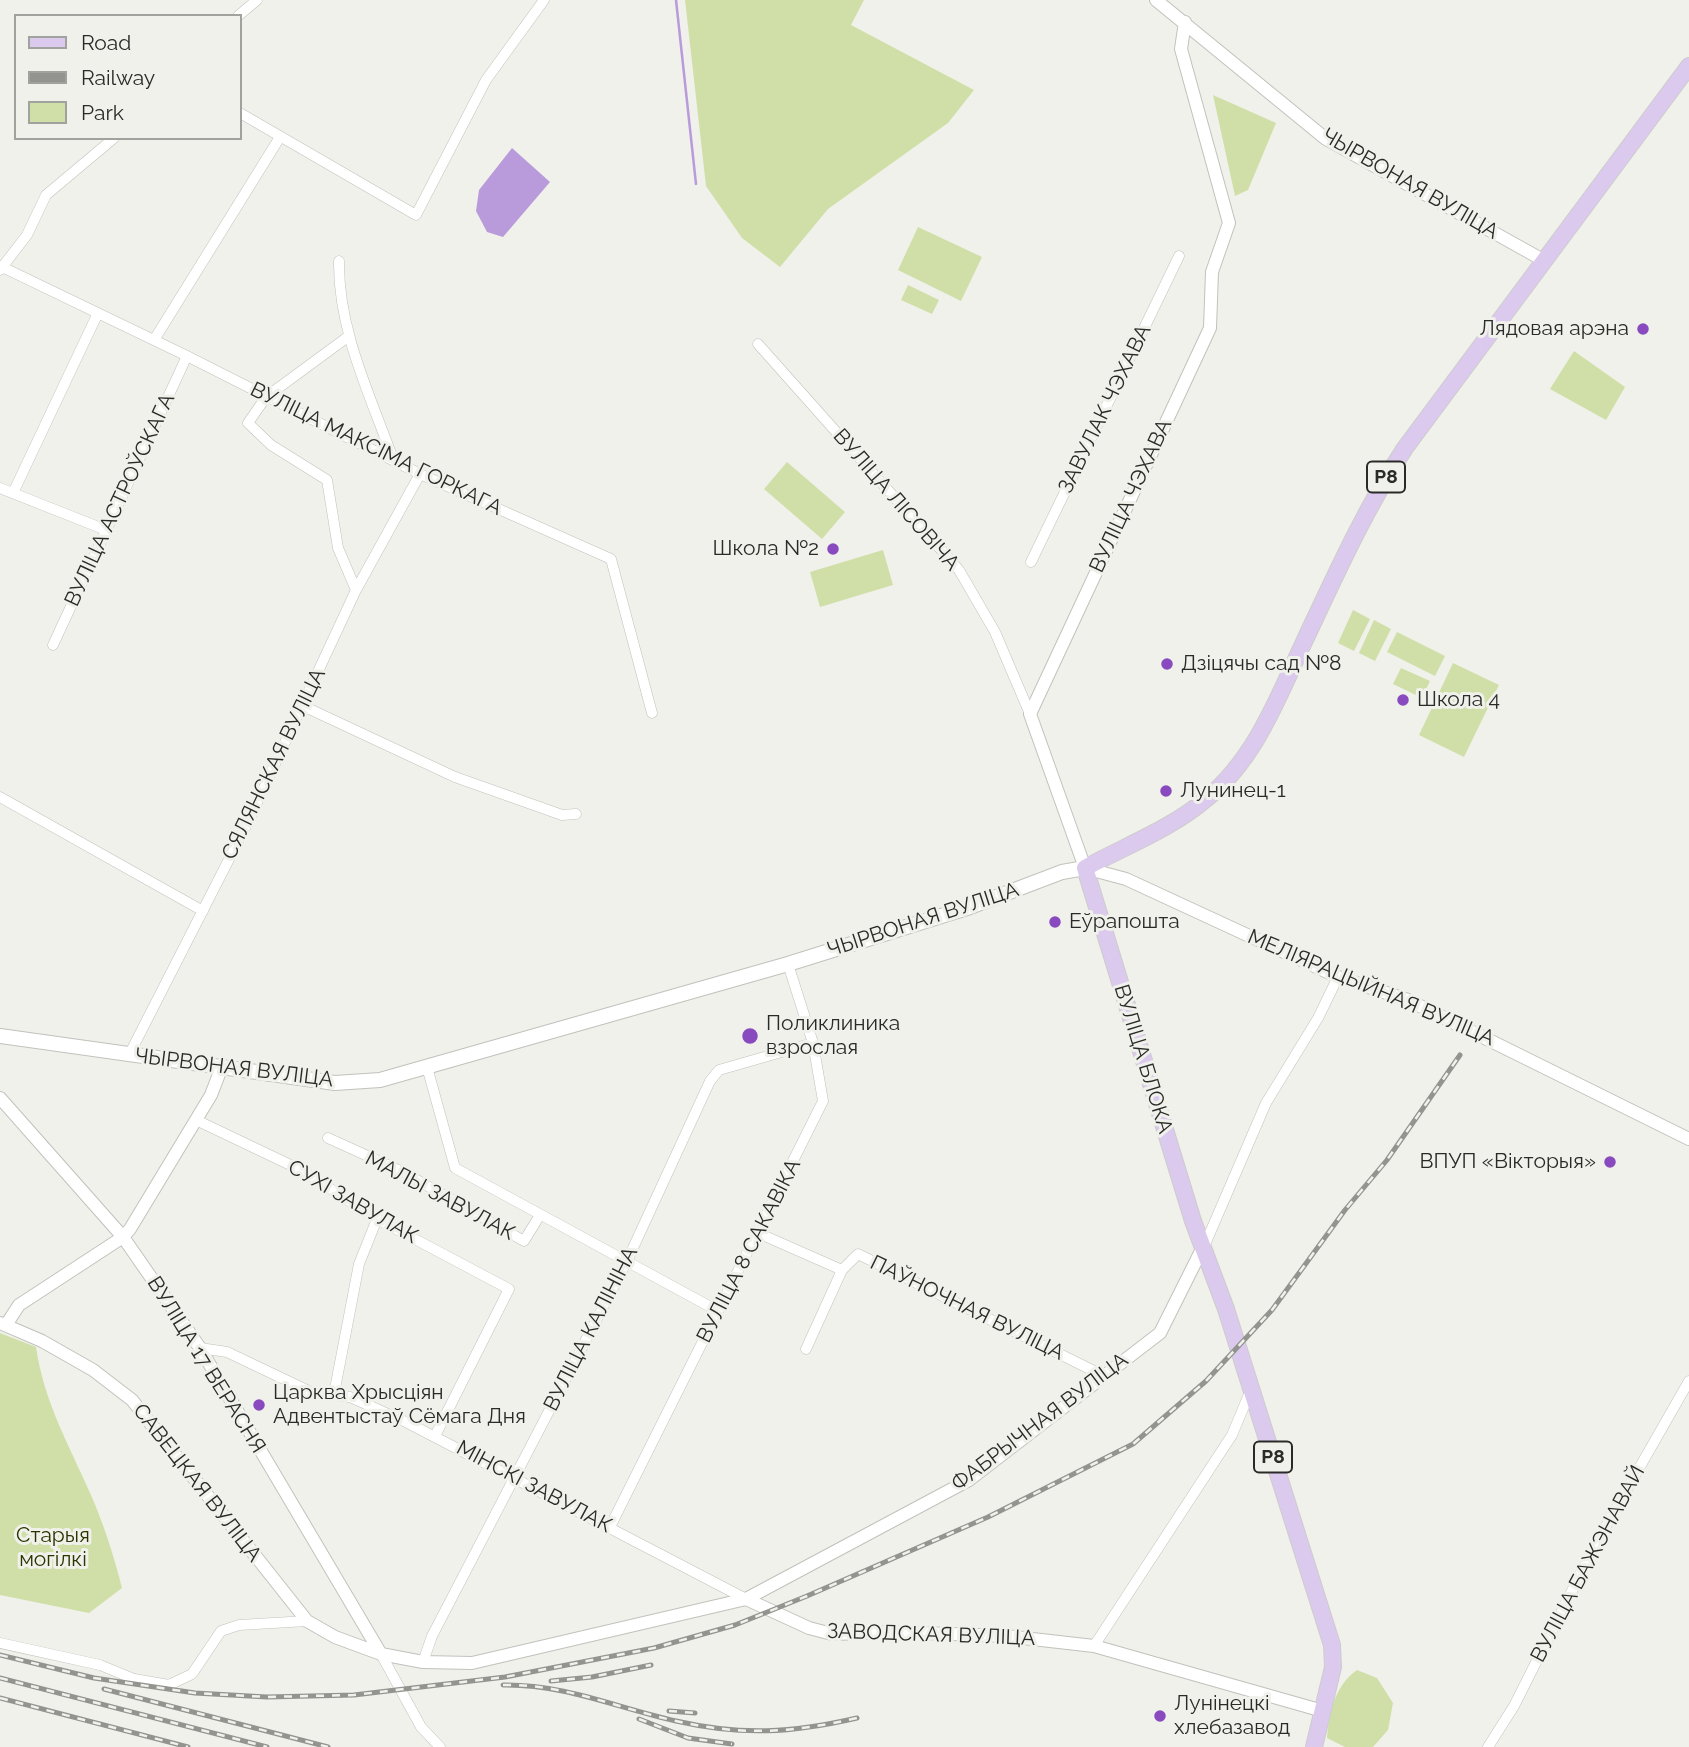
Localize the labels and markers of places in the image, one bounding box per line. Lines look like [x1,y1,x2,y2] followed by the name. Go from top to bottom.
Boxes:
[1479,316,1629,342] place label: Лядовая арэна
[1635,321,1651,337] marker: Лядовая арэна
[713,536,819,562] place label: Школа №2
[825,541,841,557] marker: Школа №2
[1181,651,1341,677] place label: Дзіцячы сад №8
[1159,656,1175,672] marker: Дзіцячы сад №8
[1417,687,1500,713] place label: Школа 4
[1395,692,1411,708] marker: Школа 4
[1180,778,1286,804] place label: Лунинец-1
[1158,783,1174,799] marker: Лунинец-1
[1069,909,1180,935] place label: Еўрапошта
[1047,914,1063,930] marker: Еўрапошта
[766,1011,900,1061] place label: Поликлиника взрослая
[740,1026,760,1046] marker: Поликлиника взрослая
[1420,1149,1596,1175] place label: ВПУП «Вікторыя»
[1602,1154,1618,1170] marker: ВПУП «Вікторыя»
[273,1380,526,1430] place label: Царква Хрысціян Адвентыстаў Сёмага Дня
[251,1397,267,1413] marker: Царква Хрысціян Адвентыстаў Сёмага Дня
[1174,1691,1290,1741] place label: Лунінецкі хлебазавод
[1152,1708,1168,1724] marker: Лунінецкі хлебазавод

